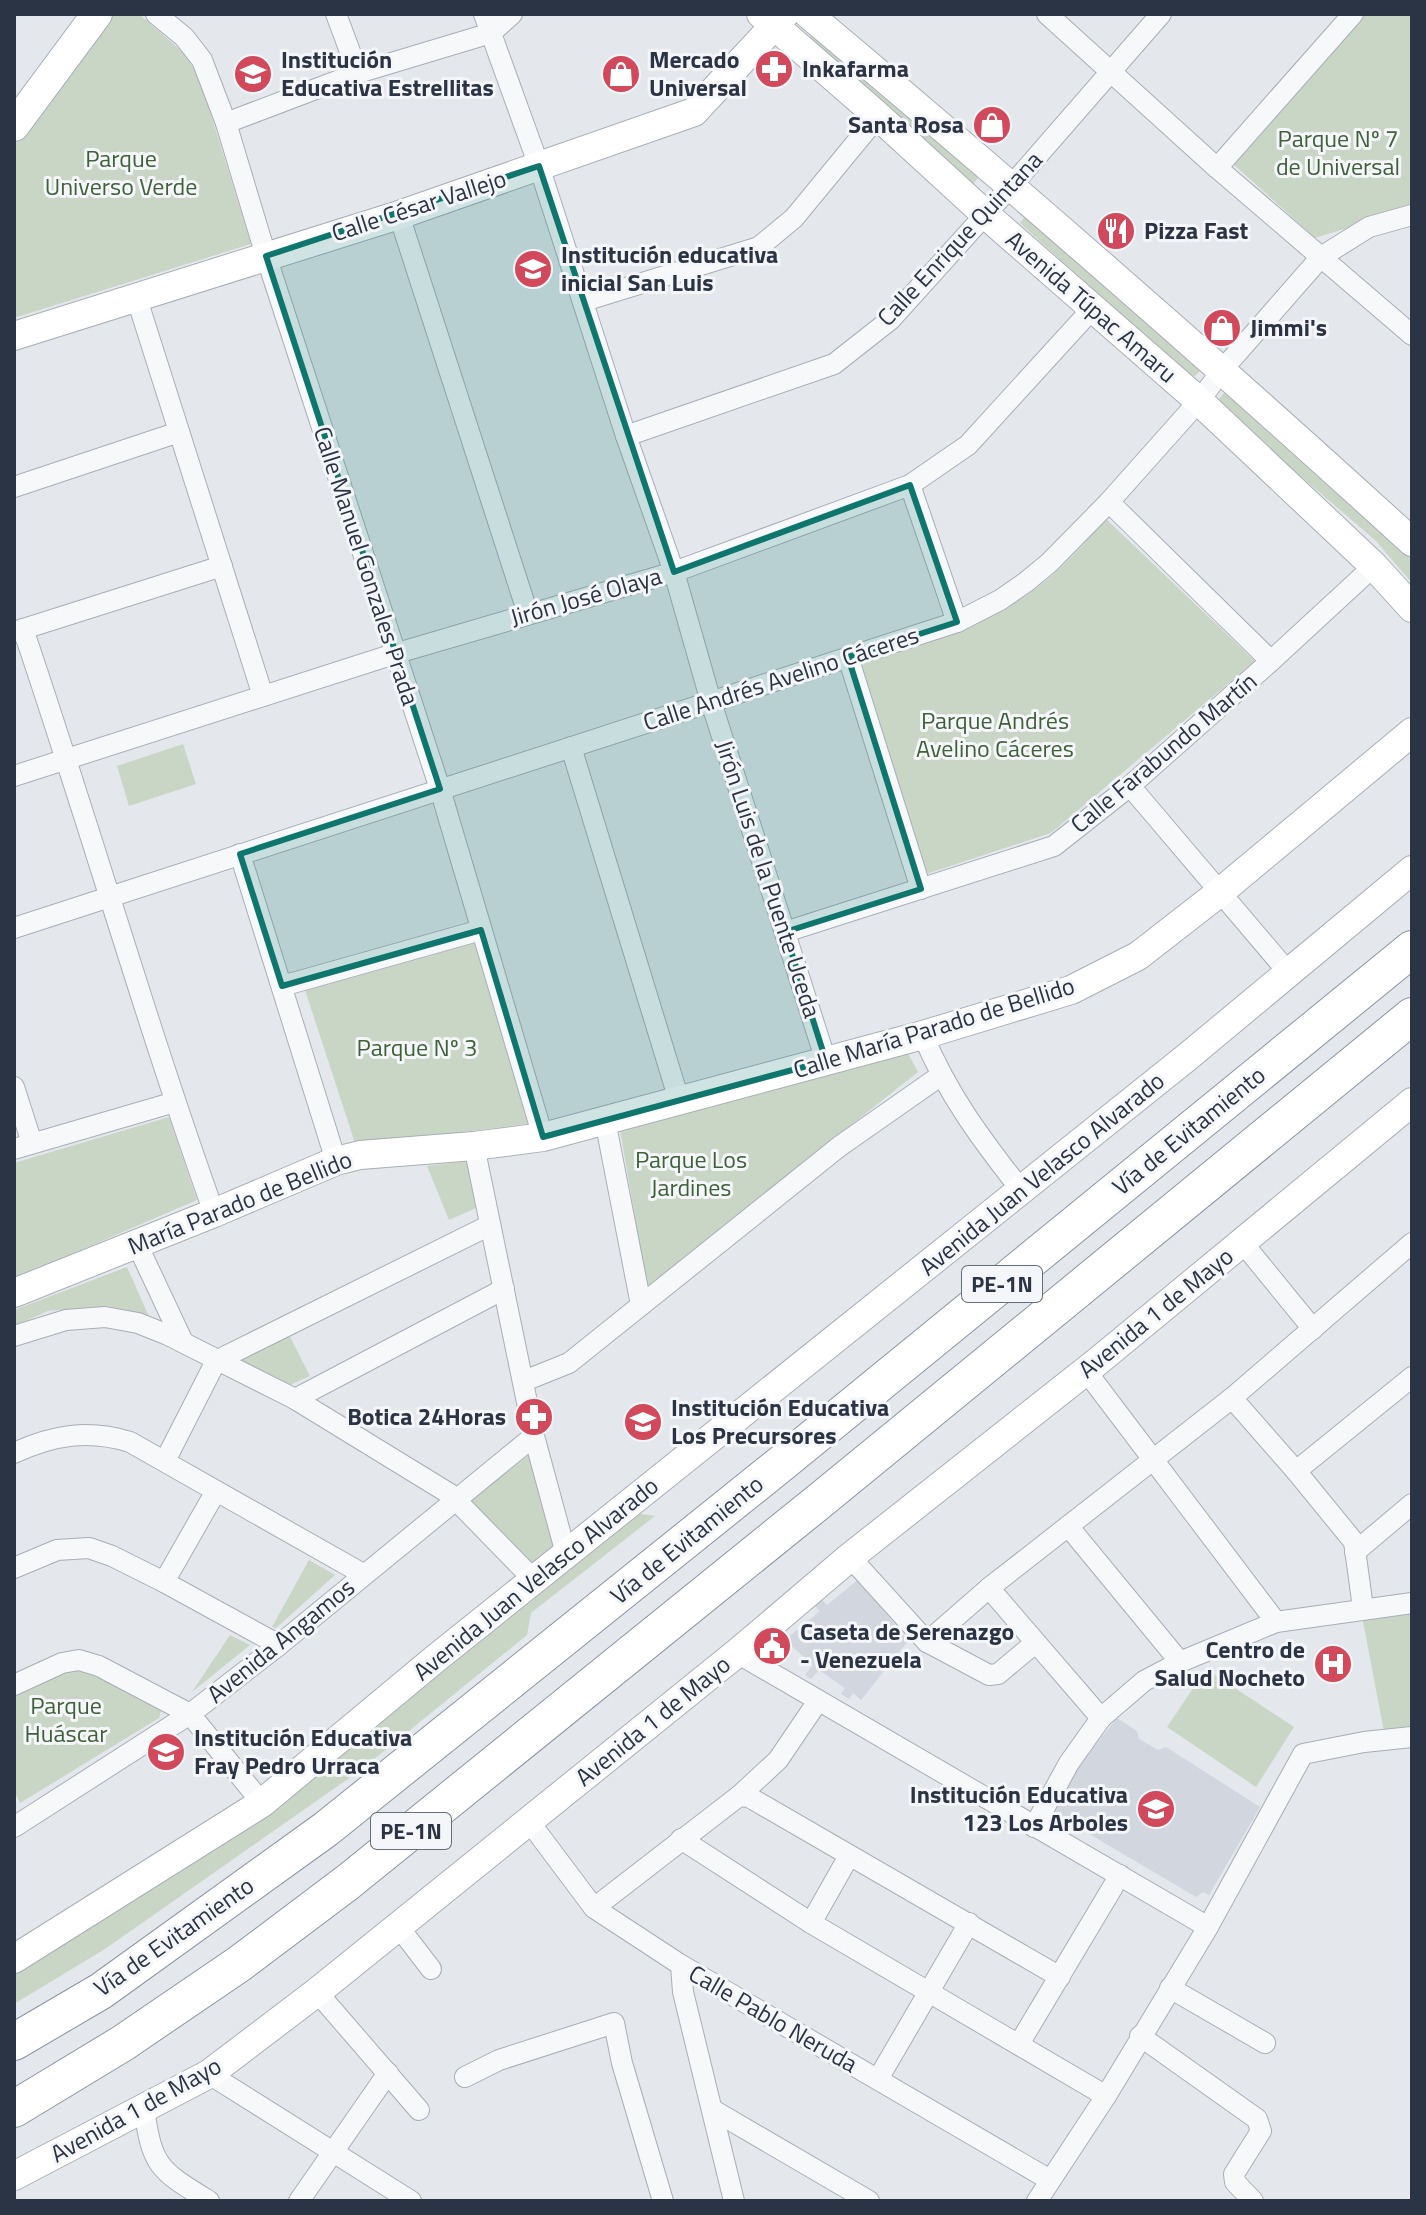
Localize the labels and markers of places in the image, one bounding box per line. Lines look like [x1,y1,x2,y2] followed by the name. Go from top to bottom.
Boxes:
[281,41,494,105] place label: Institución Educativa Estrellitas
[649,41,747,105] place label: Mercado Universal
[753,48,795,90] pharmacy icon: Inkafarma
[802,50,909,86] place label: Inkafarma
[232,53,274,95] school or university icon: Institución Educativa Estrellitas
[600,53,642,95] shop icon: Mercado Universal
[971,104,1013,146] shop icon: Santa Rosa
[848,106,964,142] place label: Santa Rosa
[1095,210,1137,252] restaurant icon: Pizza Fast
[1144,212,1249,248] place label: Pizza Fast
[561,236,778,300] place label: Institución educativa inicial San Luis
[512,248,554,290] school or university icon: Institución educativa inicial San Luis
[1201,307,1243,349] shop icon: Jimmi's
[1250,309,1327,345] place label: Jimmi's
[671,1389,889,1453] place label: Institución Educativa Los Precursores
[513,1396,555,1438] pharmacy icon: Botica 24Horas
[347,1398,506,1434] place label: Botica 24Horas
[622,1401,664,1443] school or university icon: Institución Educativa Los Precursores
[800,1613,1014,1677] place label: Caseta de Serenazgo - Venezuela
[751,1625,793,1667] public building icon: Caseta de Serenazgo - Venezuela
[1154,1631,1305,1695] place label: Centro de Salud Nocheto
[1312,1643,1354,1685] hospital icon: Centro de Salud Nocheto
[194,1719,412,1783] place label: Institución Educativa Fray Pedro Urraca
[145,1731,187,1773] school or university icon: Institución Educativa Fray Pedro Urraca
[910,1776,1128,1840] place label: Institución Educativa 123 Los Arboles
[1135,1788,1177,1830] school or university icon: Institución Educativa 123 Los Arboles

